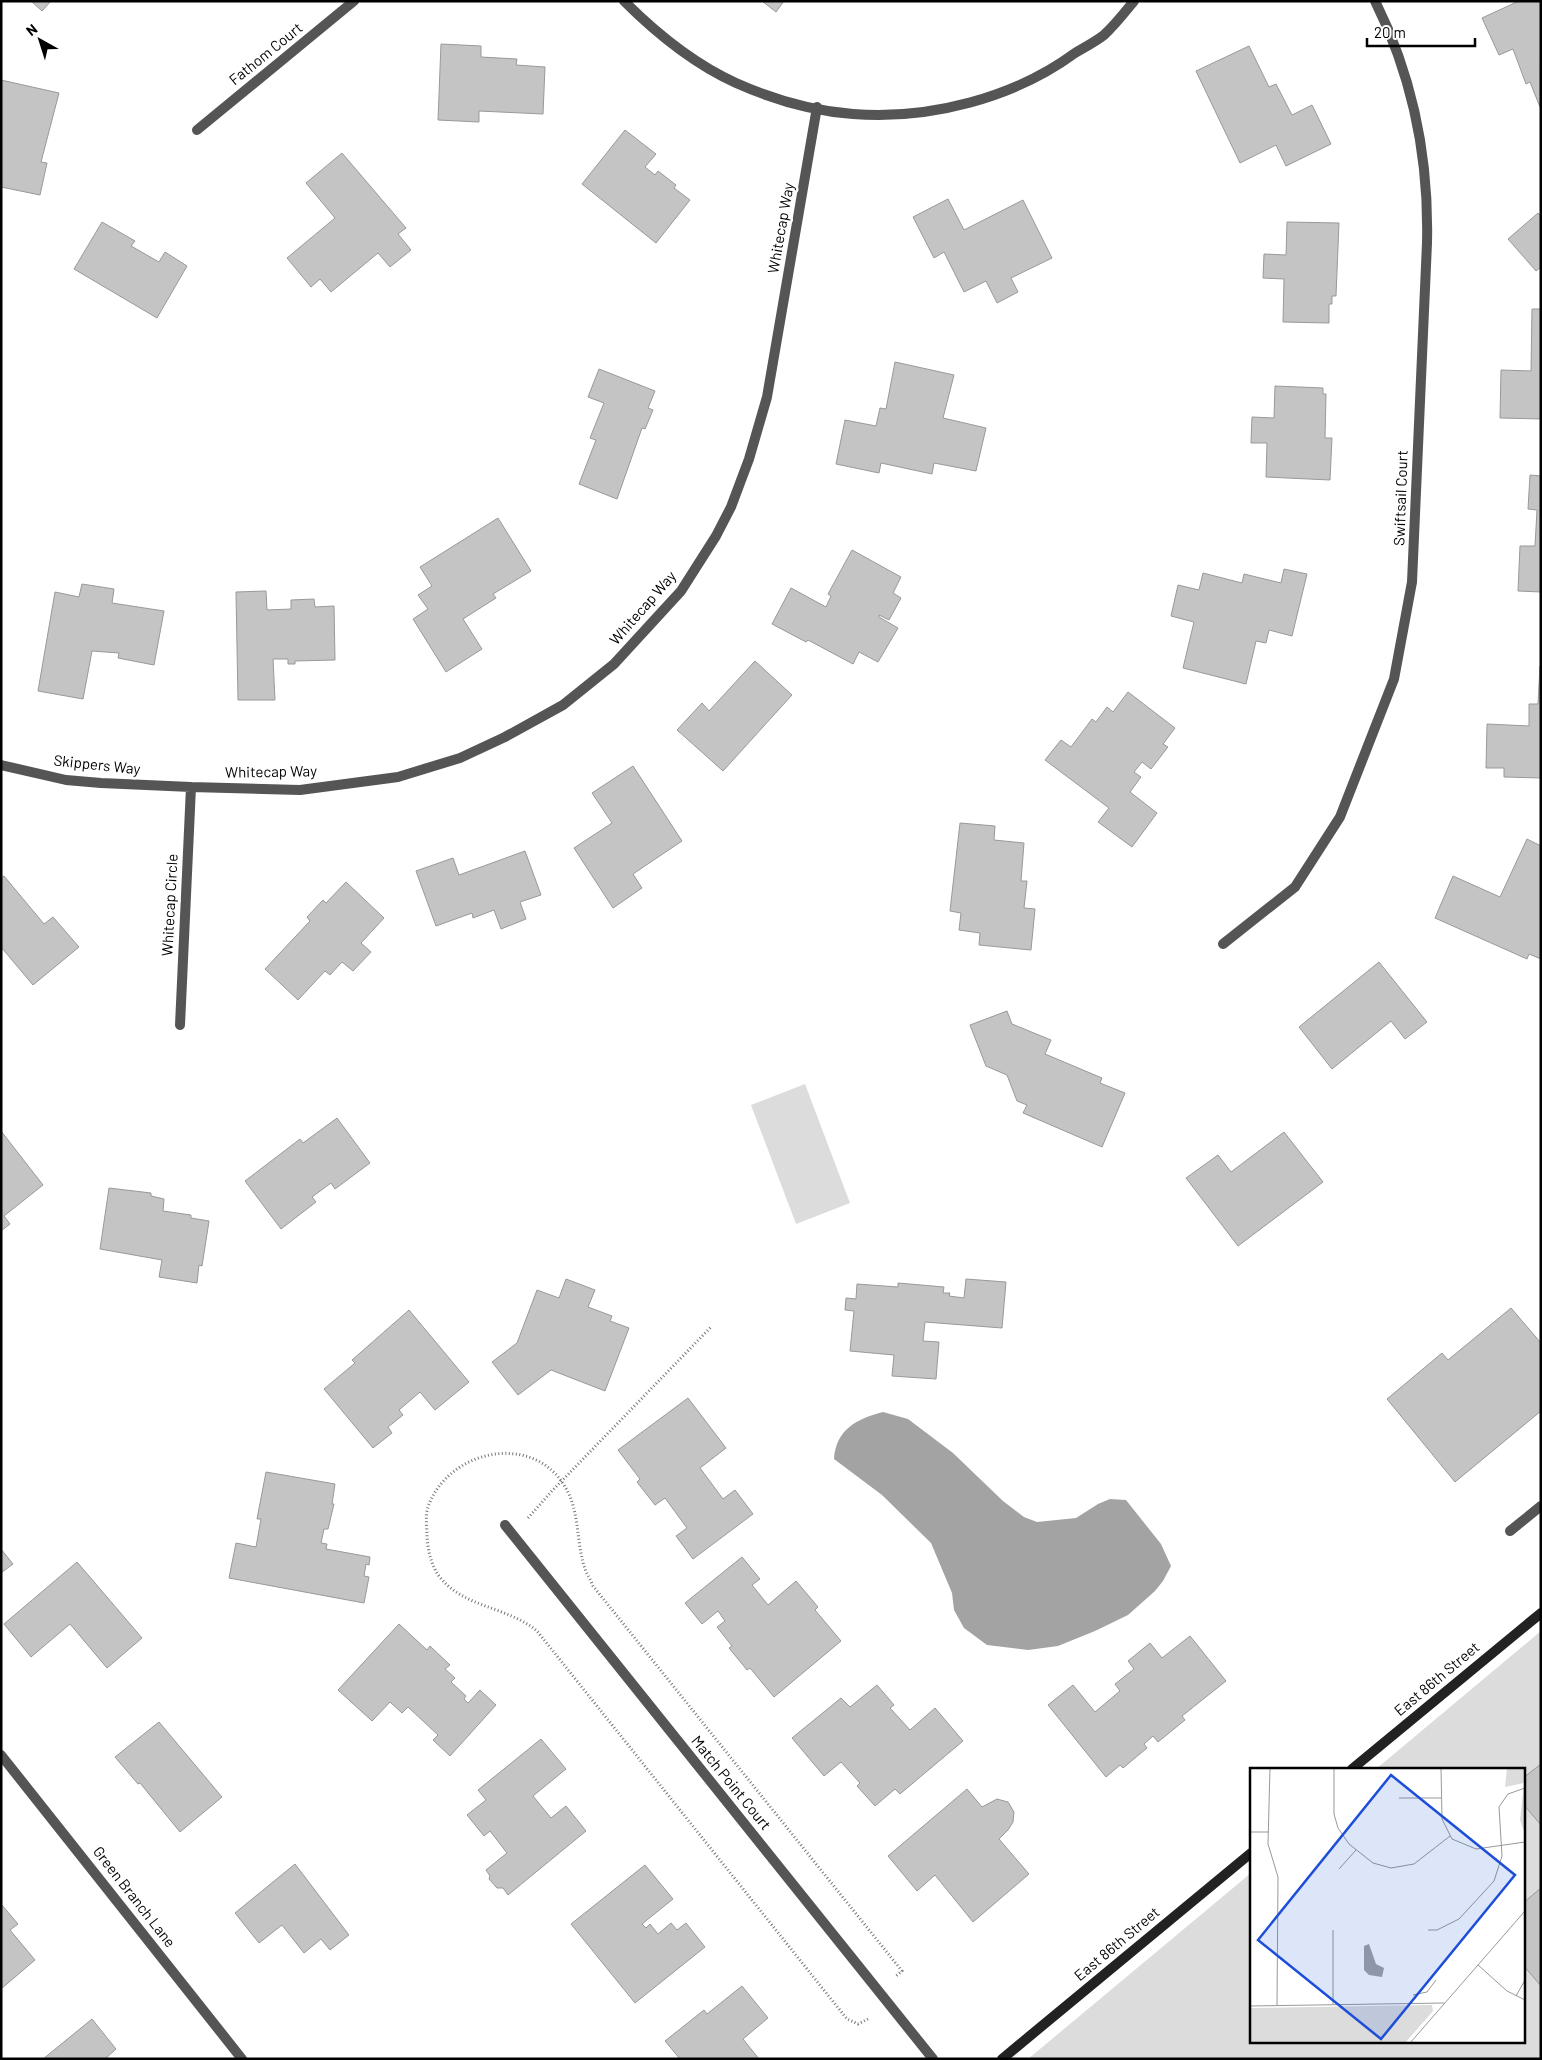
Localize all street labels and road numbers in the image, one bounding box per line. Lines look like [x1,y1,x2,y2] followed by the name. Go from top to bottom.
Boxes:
[225,18,306,88] street label: Fathom Court
[763,181,797,275] street label: Whitecap Way
[1389,450,1411,546] street label: Swiftsail Court
[605,567,679,648] street label: Whitecap Way
[53,751,141,778] street label: Skippers Way
[225,761,317,781] street label: Whitecap Way
[157,853,181,957] street label: Whitecap Circle
[1390,1637,1483,1719] street label: East 86th Street
[688,1732,775,1833] street label: Match Point Court
[90,1842,180,1950] street label: Green Branch Lane
[1070,1902,1163,1984] street label: East 86th Street

